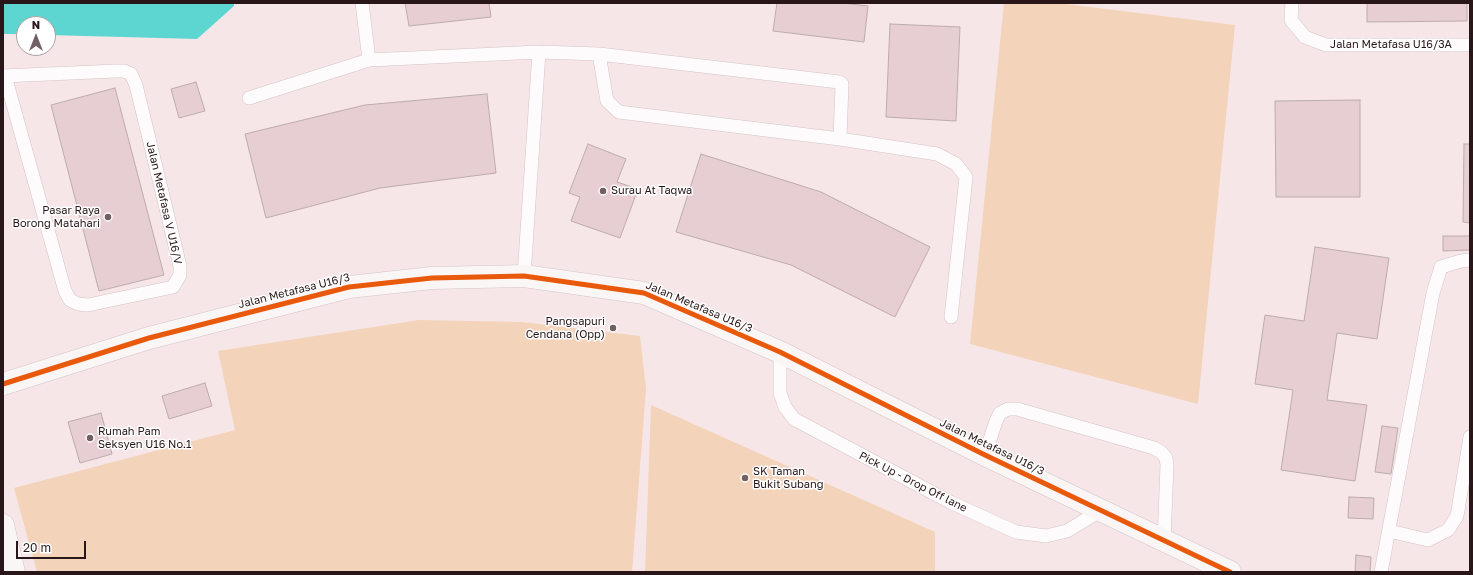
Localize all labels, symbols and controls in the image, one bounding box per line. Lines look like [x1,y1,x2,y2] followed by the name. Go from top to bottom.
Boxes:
[16,16,56,56] north arrow
[32,18,40,31] text: N
[1330,38,1452,52] street label: Jalan Metafasa U16/3A
[143,140,185,266] street label: Jalan Metafasa V U16/V
[611,184,692,198] place label: Surau At Taqwa
[598,186,608,196] marker: Surau At Taqwa
[13,204,100,230] place label: Pasar Raya Borong Matahari
[103,212,113,222] marker: Pasar Raya Borong Matahari
[237,271,351,311] street label: Jalan Metafasa U16/3
[644,279,754,335] street label: Jalan Metafasa U16/3
[526,315,605,341] place label: Pangsapuri Cendana (Opp)
[608,323,618,333] marker: Pangsapuri Cendana (Opp)
[938,416,1046,478] street label: Jalan Metafasa U16/3
[98,425,191,451] place label: Rumah Pam Seksyen U16 No.1
[85,433,95,443] marker: Rumah Pam Seksyen U16 No.1
[857,449,969,515] street label: Pick Up - Drop Off lane
[753,465,824,491] place label: SK Taman Bukit Subang
[740,473,750,483] marker: SK Taman Bukit Subang
[18,533,88,559] scale bar
[23,540,51,555] text: 20 m

